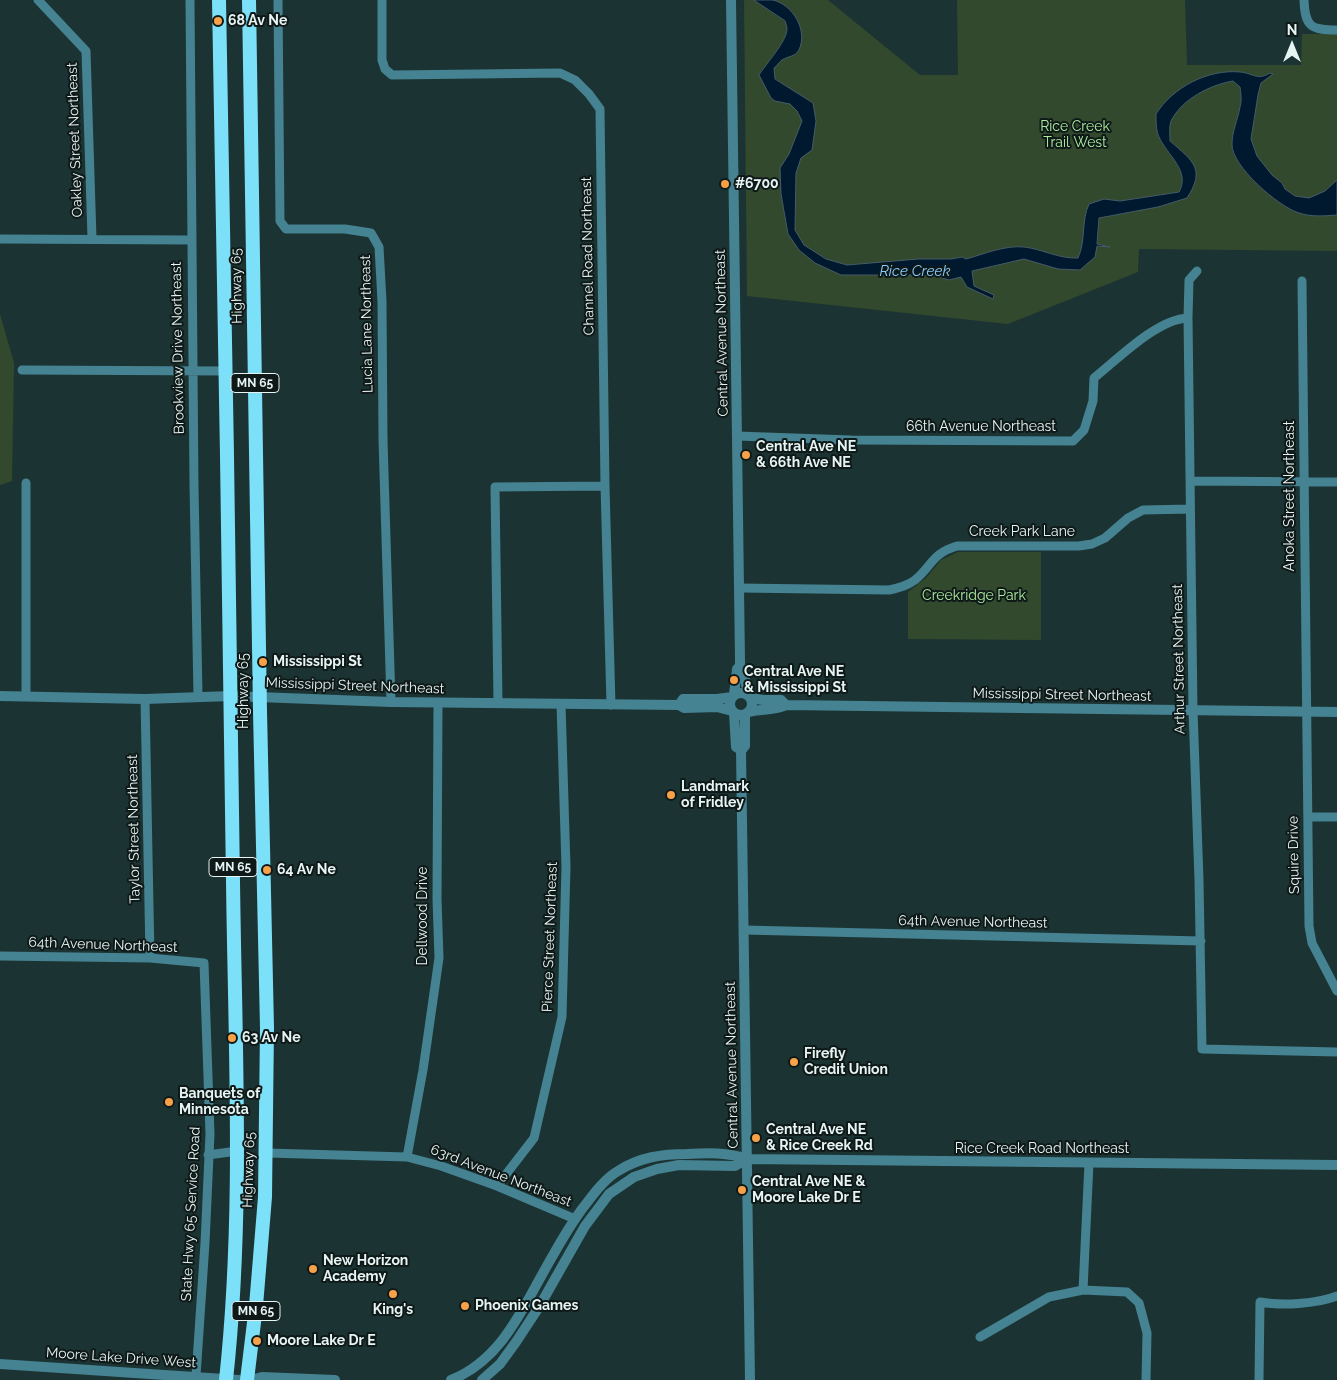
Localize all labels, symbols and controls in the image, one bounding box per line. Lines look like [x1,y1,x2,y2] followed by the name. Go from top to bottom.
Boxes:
[228,13,287,29] place label: 68 Av Ne
[212,15,224,27] marker: 68 Av Ne
[1267,20,1317,70] north arrow
[1287,22,1297,38] text: N
[64,62,86,218] street label: Oakley Street Northeast
[1040,119,1110,152] park label: Rice Creek Trail West
[735,176,779,192] place label: #6700
[578,177,598,335] street label: Channel Road Northeast
[719,178,731,190] marker: #6700
[228,248,246,324] street label: Highway 65
[712,249,732,417] street label: Central Avenue Northeast
[357,255,377,393] street label: Lucia Lane Northeast
[168,262,188,434] street label: Brookview Drive Northeast
[879,262,951,280] water label: Rice Creek
[231,373,279,392] road number: MN 65
[906,419,1056,435] street label: 66th Avenue Northeast
[1282,420,1298,572] street label: Anoka Street Northeast
[756,439,856,472] place label: Central Ave NE & 66th Ave NE
[740,449,752,461] marker: Central Ave NE & 66th Ave NE
[969,524,1075,540] street label: Creek Park Lane
[1169,584,1189,734] street label: Arthur Street Northeast
[922,588,1026,604] park label: Creekridge Park
[236,653,252,729] street label: Highway 65
[273,654,362,670] place label: Mississippi St
[257,656,269,668] marker: Mississippi St
[744,664,846,696] place label: Central Ave NE & Mississippi St
[265,674,445,698] street label: Mississippi Street Northeast
[728,674,740,686] marker: Central Ave NE & Mississippi St
[972,685,1152,705] street label: Mississippi Street Northeast
[124,754,144,904] street label: Taylor Street Northeast
[681,779,749,812] place label: Landmark of Fridley
[665,789,677,801] marker: Landmark of Fridley
[1285,816,1303,894] street label: Squire Drive
[209,858,257,876] road number: MN 65
[539,861,561,1013] street label: Pierce Street Northeast
[277,862,336,878] place label: 64 Av Ne
[261,864,273,876] marker: 64 Av Ne
[415,866,431,966] street label: Dellwood Drive
[898,912,1048,932] street label: 64th Avenue Northeast
[28,934,178,956] street label: 64th Avenue Northeast
[722,981,742,1149] street label: Central Avenue Northeast
[242,1030,301,1046] place label: 63 Av Ne
[226,1032,238,1044] marker: 63 Av Ne
[804,1046,888,1078] place label: Firefly Credit Union
[788,1056,800,1068] marker: Firefly Credit Union
[179,1086,260,1118] place label: Banquets of Minnesota
[163,1096,175,1108] marker: Banquets of Minnesota
[766,1122,873,1154] place label: Central Ave NE & Rice Creek Rd
[178,1126,204,1302] street label: State Hwy 65 Service Road
[239,1132,259,1208] street label: Highway 65
[750,1132,762,1144] marker: Central Ave NE & Rice Creek Rd
[428,1141,574,1211] street label: 63rd Avenue Northeast
[955,1141,1129,1157] street label: Rice Creek Road Northeast
[752,1174,866,1206] place label: Central Ave NE & Moore Lake Dr E
[736,1184,748,1196] marker: Central Ave NE & Moore Lake Dr E
[323,1253,408,1285] place label: New Horizon Academy
[307,1263,319,1275] marker: New Horizon Academy
[387,1288,399,1300] marker: King's
[475,1298,578,1314] place label: Phoenix Games
[459,1300,471,1312] marker: Phoenix Games
[232,1302,280,1320] road number: MN 65
[373,1302,413,1318] place label: King's
[267,1333,376,1349] place label: Moore Lake Dr E
[251,1335,263,1347] marker: Moore Lake Dr E
[45,1344,197,1372] street label: Moore Lake Drive West

